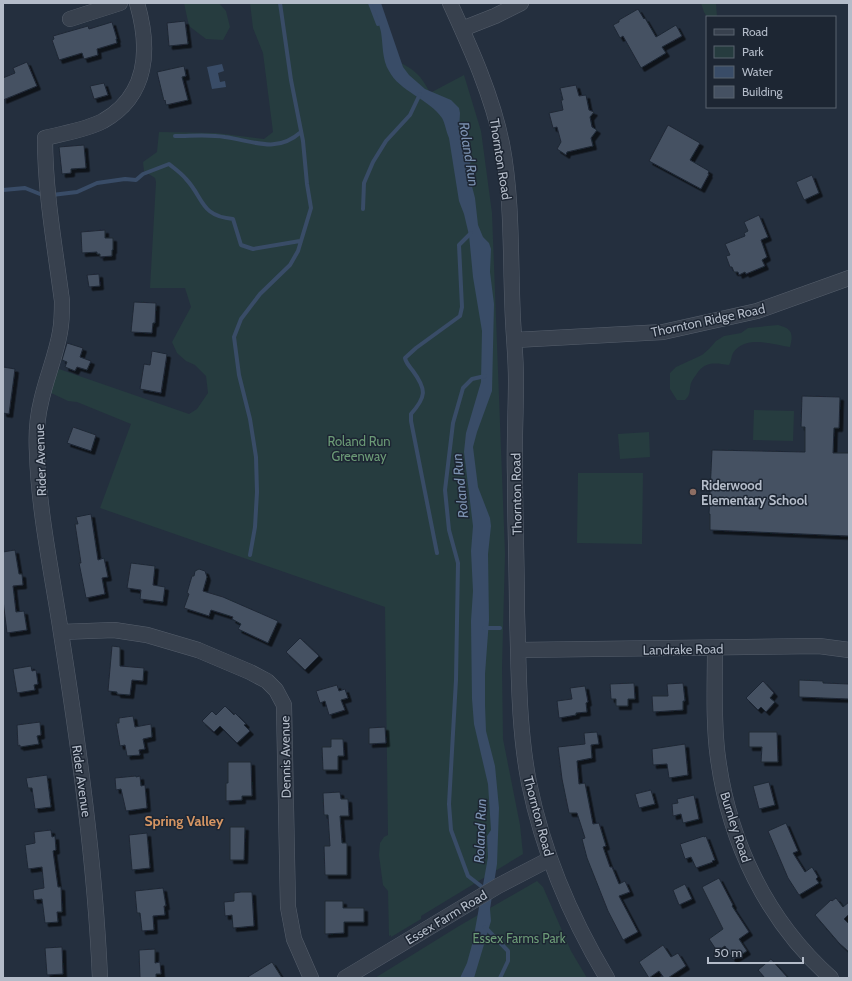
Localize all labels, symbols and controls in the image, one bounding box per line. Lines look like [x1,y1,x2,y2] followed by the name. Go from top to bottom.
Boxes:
[706,16,836,108] legend
[742,24,768,39] text: Road
[742,44,764,59] text: Park
[742,64,773,79] text: Water
[742,84,784,99] text: Building
[487,117,515,201] street label: Thornton Road
[455,121,483,187] water label: Roland Run
[650,300,766,340] street label: Thornton Ridge Road
[31,423,49,497] street label: Rider Avenue
[327,433,391,464] park label: Roland Run Greenway
[448,453,472,519] water label: Roland Run
[507,453,525,535] street label: Thornton Road
[701,477,808,508] place label: Riderwood Elementary School
[688,487,698,497] marker: Riderwood Elementary School
[642,640,724,658] street label: Landrake Road
[276,715,294,799] street label: Dennis Avenue
[69,744,95,818] street label: Rider Avenue
[521,774,557,858] street label: Thornton Road
[717,790,755,864] street label: Burnley Road
[470,798,490,864] water label: Roland Run
[145,812,224,830] district label: Spring Valley
[402,886,490,948] street label: Essex Farm Road
[472,930,566,946] park label: Essex Farms Park
[708,939,803,965] scale bar
[714,945,742,960] text: 50 m

